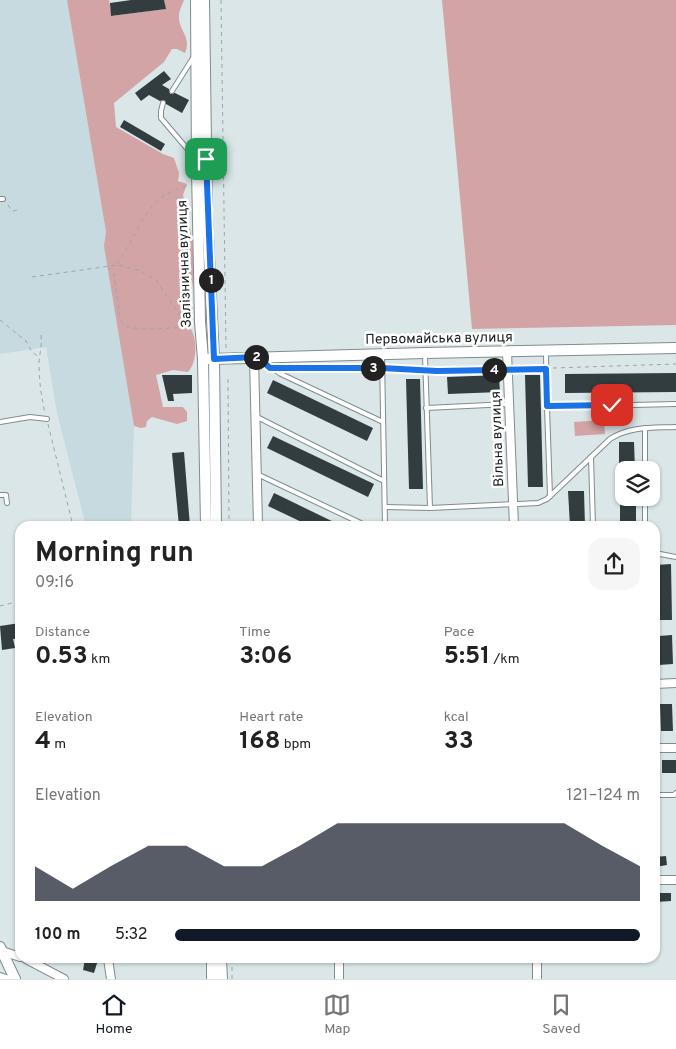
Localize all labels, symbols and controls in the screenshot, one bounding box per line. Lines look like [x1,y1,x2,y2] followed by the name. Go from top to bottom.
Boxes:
[185,138,227,180] pin
[192,145,220,173] icon: arrive
[174,200,196,328] street label: Залізнична вулиця
[198,268,224,292] pin: 1
[209,272,214,289] text: 1
[365,329,513,349] street label: Первомайська вулиця
[244,344,268,370] pin: 2
[252,349,261,366] text: 2
[360,356,386,380] pin: 3
[482,358,506,382] pin: 4
[369,360,378,377] text: 3
[490,362,499,379] text: 4
[591,384,633,426] pin
[488,391,508,487] street label: Вільна вулиця
[598,391,626,419] icon: check
[615,461,660,506] map controls
[615,461,660,506] button: layers
[35,536,194,572] text: Morning run
[588,538,640,590] button: share
[35,573,74,593] text: 09:16
[35,624,90,641] text: Distance
[239,624,271,641] text: Time
[444,624,474,641] text: Pace
[35,641,88,673] text: 0.53
[239,641,292,673] text: 3:06
[444,641,490,673] text: 5:51
[88,651,110,668] text: km
[490,651,520,668] text: /km
[35,709,93,726] text: Elevation
[239,709,303,726] text: Heart rate
[444,709,469,726] text: kcal
[35,726,51,758] text: 4
[239,726,280,758] text: 168
[444,726,474,758] text: 33
[51,736,66,753] text: m
[280,736,311,753] text: bpm
[35,786,101,806] text: Elevation
[567,786,640,806] text: 121–124 m
[35,925,81,945] text: 100 m
[115,925,148,945] text: 5:32
[95,991,133,1038] tab: Home
[323,991,351,1038] tab: Map
[542,991,581,1038] tab: Saved

